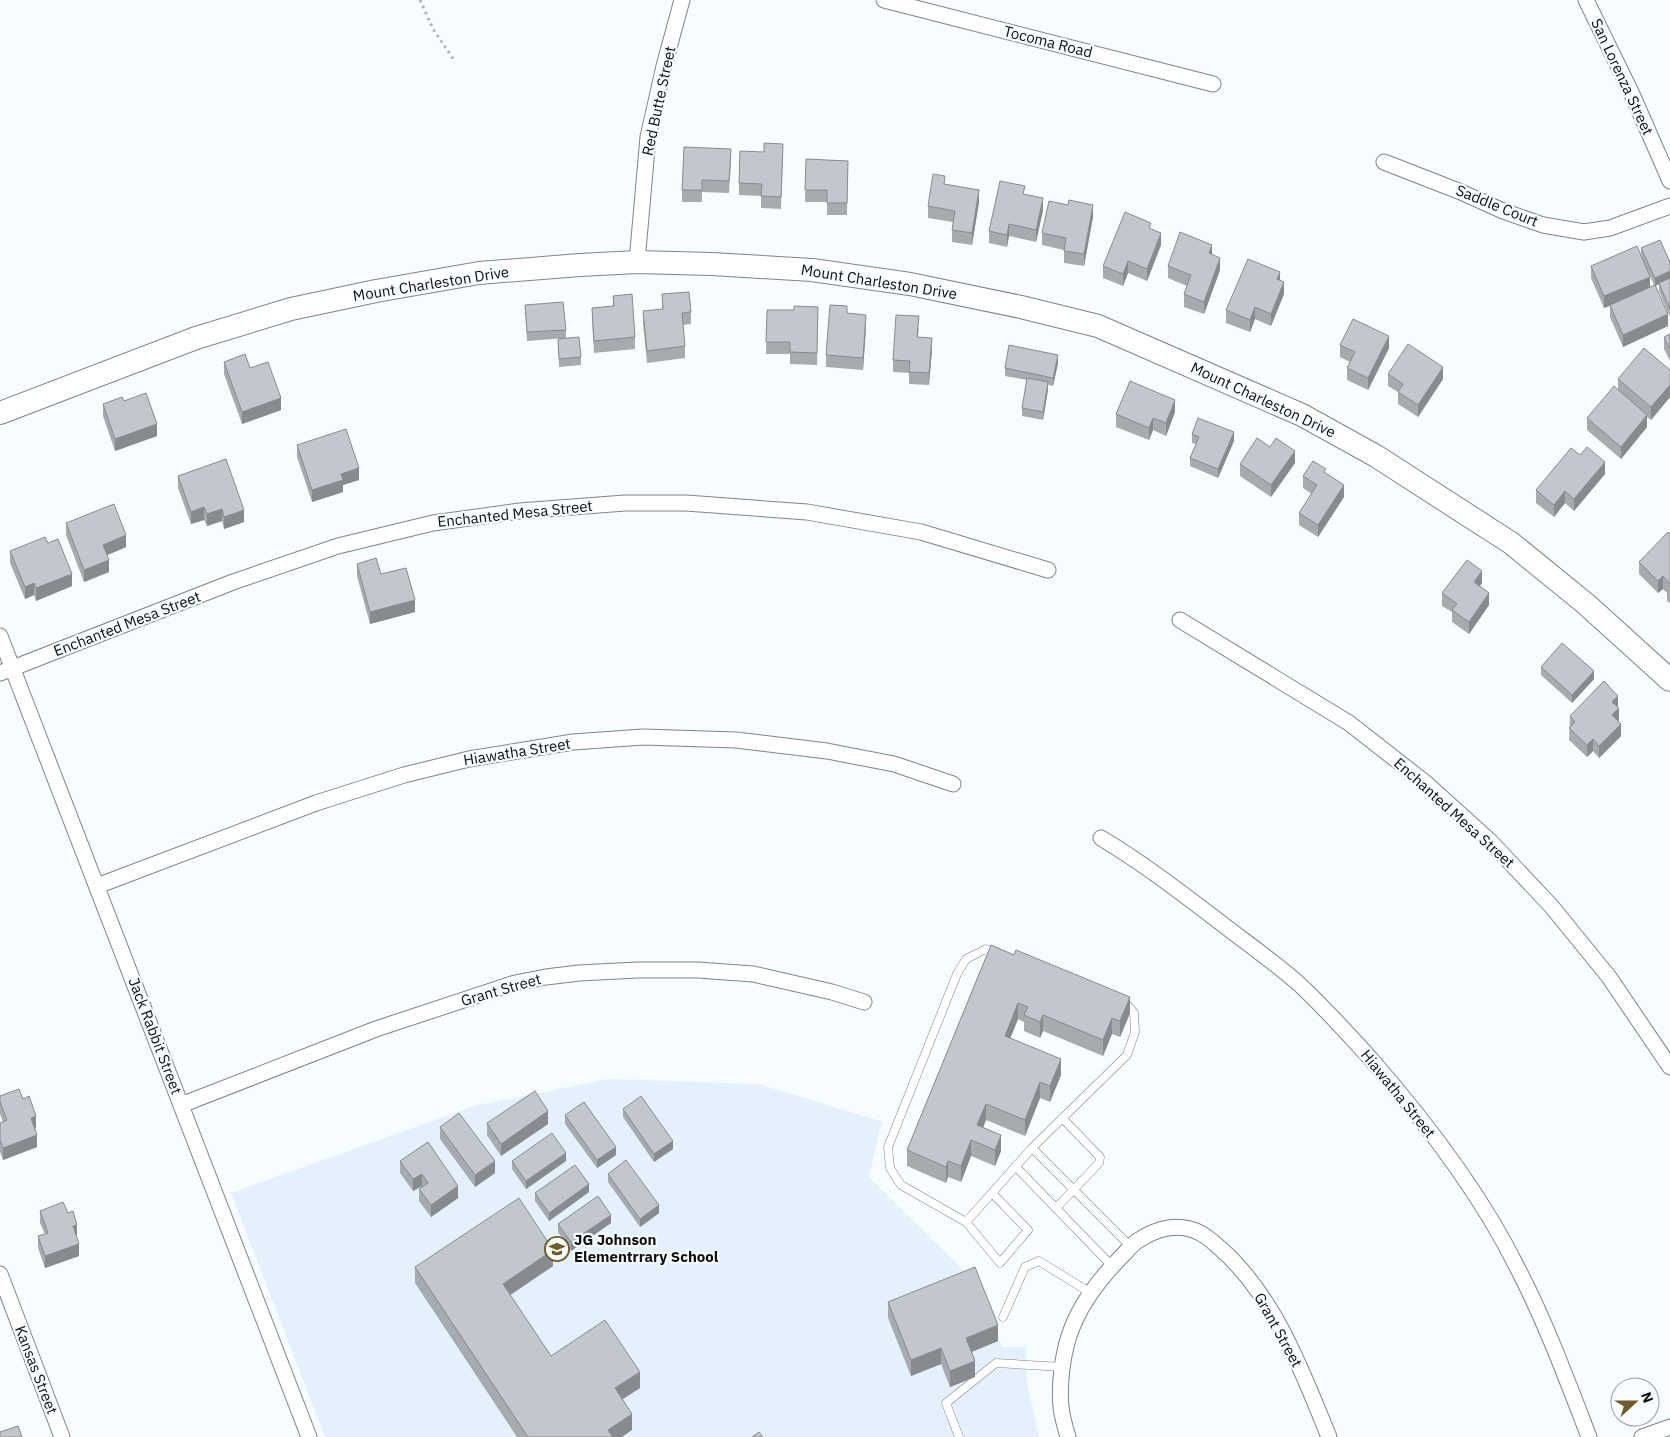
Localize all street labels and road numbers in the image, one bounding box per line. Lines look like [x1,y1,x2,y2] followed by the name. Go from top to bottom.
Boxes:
[1587,15,1658,138] street label: San Lorenza Street
[1002,21,1095,62] street label: Tocoma Road
[638,44,679,157] street label: Red Butte Street
[1453,180,1541,231] street label: Saddle Court
[800,260,958,303] street label: Mount Charleston Drive
[352,262,510,305] street label: Mount Charleston Drive
[1188,358,1339,441] street label: Mount Charleston Drive
[436,496,593,531] street label: Enchanted Mesa Street
[51,587,203,660] street label: Enchanted Mesa Street
[462,734,572,769] street label: Hiawatha Street
[1390,753,1519,872] street label: Enchanted Mesa Street
[459,969,543,1010] street label: Grant Street
[125,975,186,1097] street label: Jack Rabbit Street
[1357,1046,1440,1142] street label: Hiawatha Street
[1250,1289,1307,1370] street label: Grant Street
[11,1323,62,1417] street label: Kansas Street

